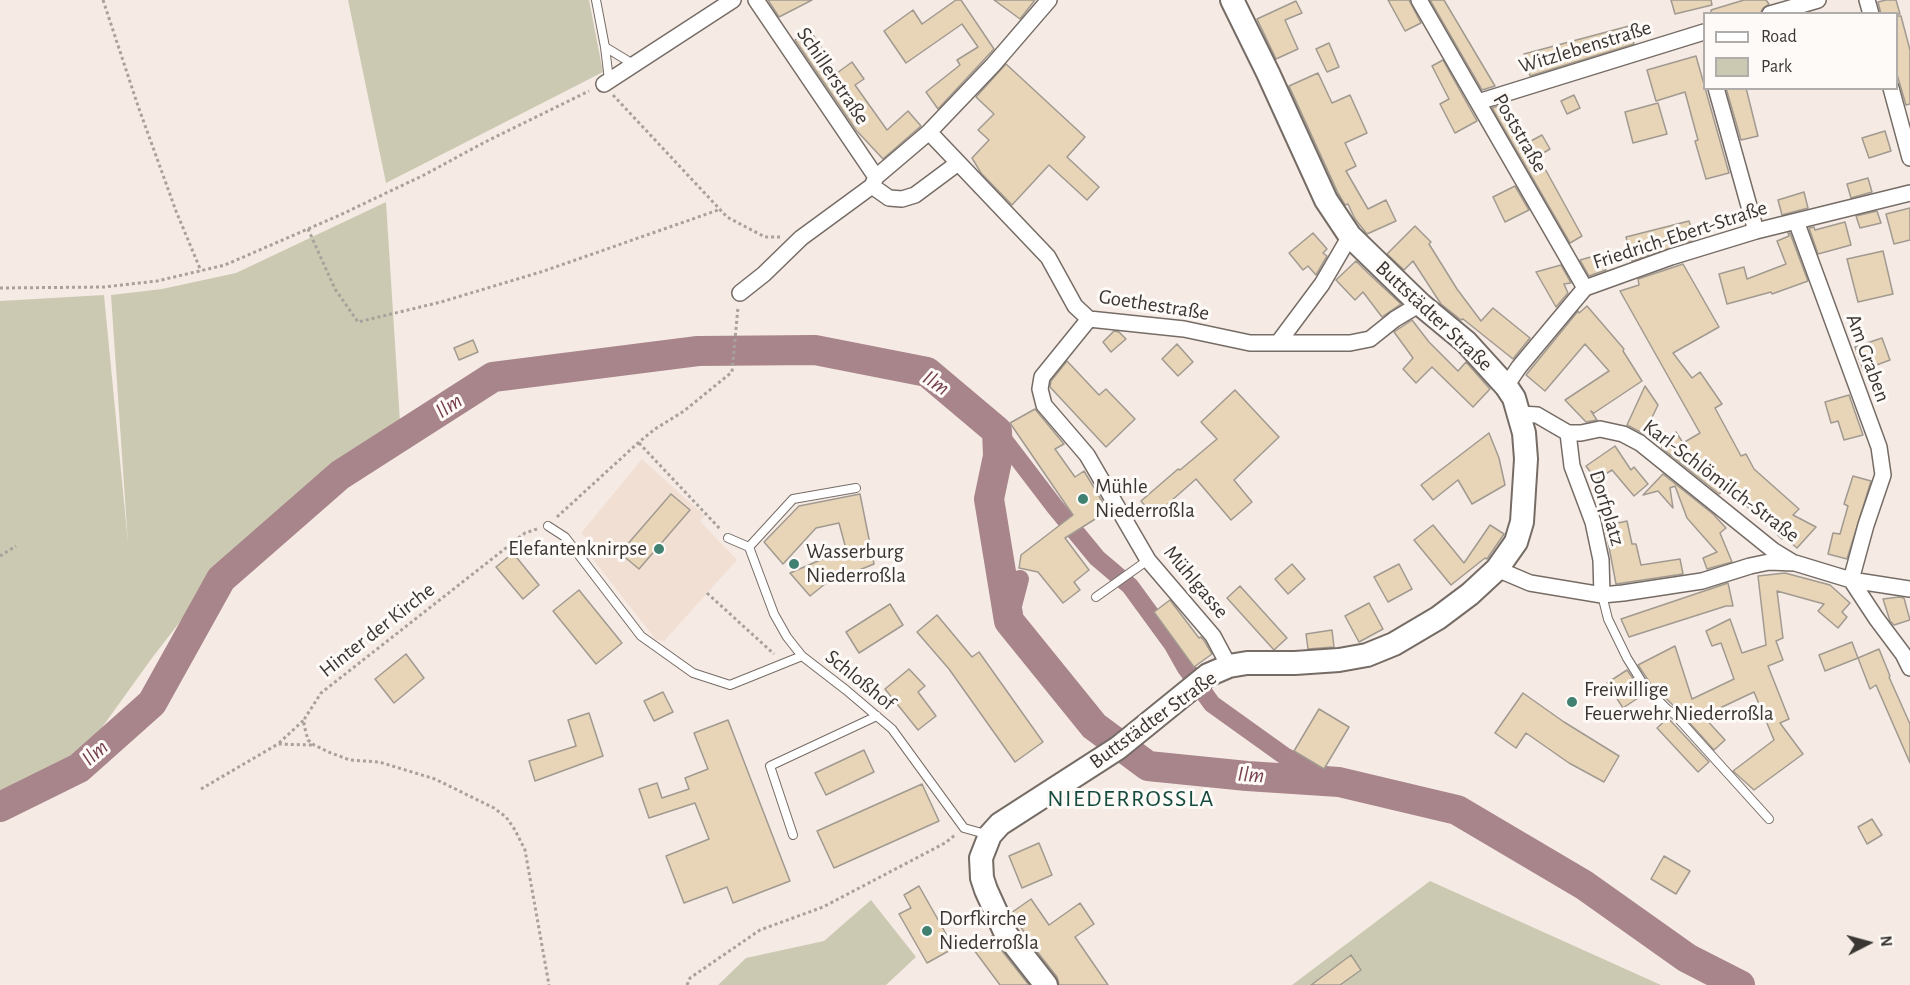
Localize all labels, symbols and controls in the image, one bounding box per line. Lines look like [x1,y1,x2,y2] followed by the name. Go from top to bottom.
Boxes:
[1703,12,1898,90] legend
[1516,15,1654,79] street label: Witzlebenstraße
[791,22,875,130] street label: Schillerstraße
[1761,28,1797,46] text: Road
[1761,58,1792,76] text: Park
[1487,89,1553,177] street label: Poststraße
[1590,195,1770,275] street label: Friedrich-Ebert-Straße
[1370,255,1498,377] street label: Buttstädter Straße
[1097,284,1211,326] street label: Goethestraße
[1840,310,1896,406] street label: Am Graben
[917,365,955,401] water label: Ilm
[431,388,467,424] water label: Ilm
[1638,414,1804,548] street label: Karl-Schlömilch-Straße
[1584,467,1630,549] street label: Dorfplatz
[1095,474,1195,524] place label: Mühle Niederroßla
[1076,492,1090,506] marker: Mühle Niederroßla
[508,536,647,562] place label: Elefantenknirpse
[806,539,906,589] place label: Wasserburg Niederroßla
[1158,540,1234,624] street label: Mühlgasse
[652,542,666,556] marker: Elefantenknirpse
[787,557,801,571] marker: Wasserburg Niederroßla
[314,577,440,683] street label: Hinter der Kirche
[820,644,900,716] street label: Schloßhof
[1085,665,1221,775] street label: Buttstädter Straße
[1584,677,1774,727] place label: Freiwillige Feuerwehr Niederroßla
[1565,695,1579,709] marker: Freiwillige Feuerwehr Niederroßla
[76,734,114,772] water label: Ilm
[1236,761,1266,789] water label: Ilm
[1047,785,1215,813] district label: NIEDERROSSLA
[939,906,1039,956] place label: Dorfkirche Niederroßla
[1838,913,1898,973] north arrow
[920,924,934,938] marker: Dorfkirche Niederroßla
[1877,935,1894,947] text: N

